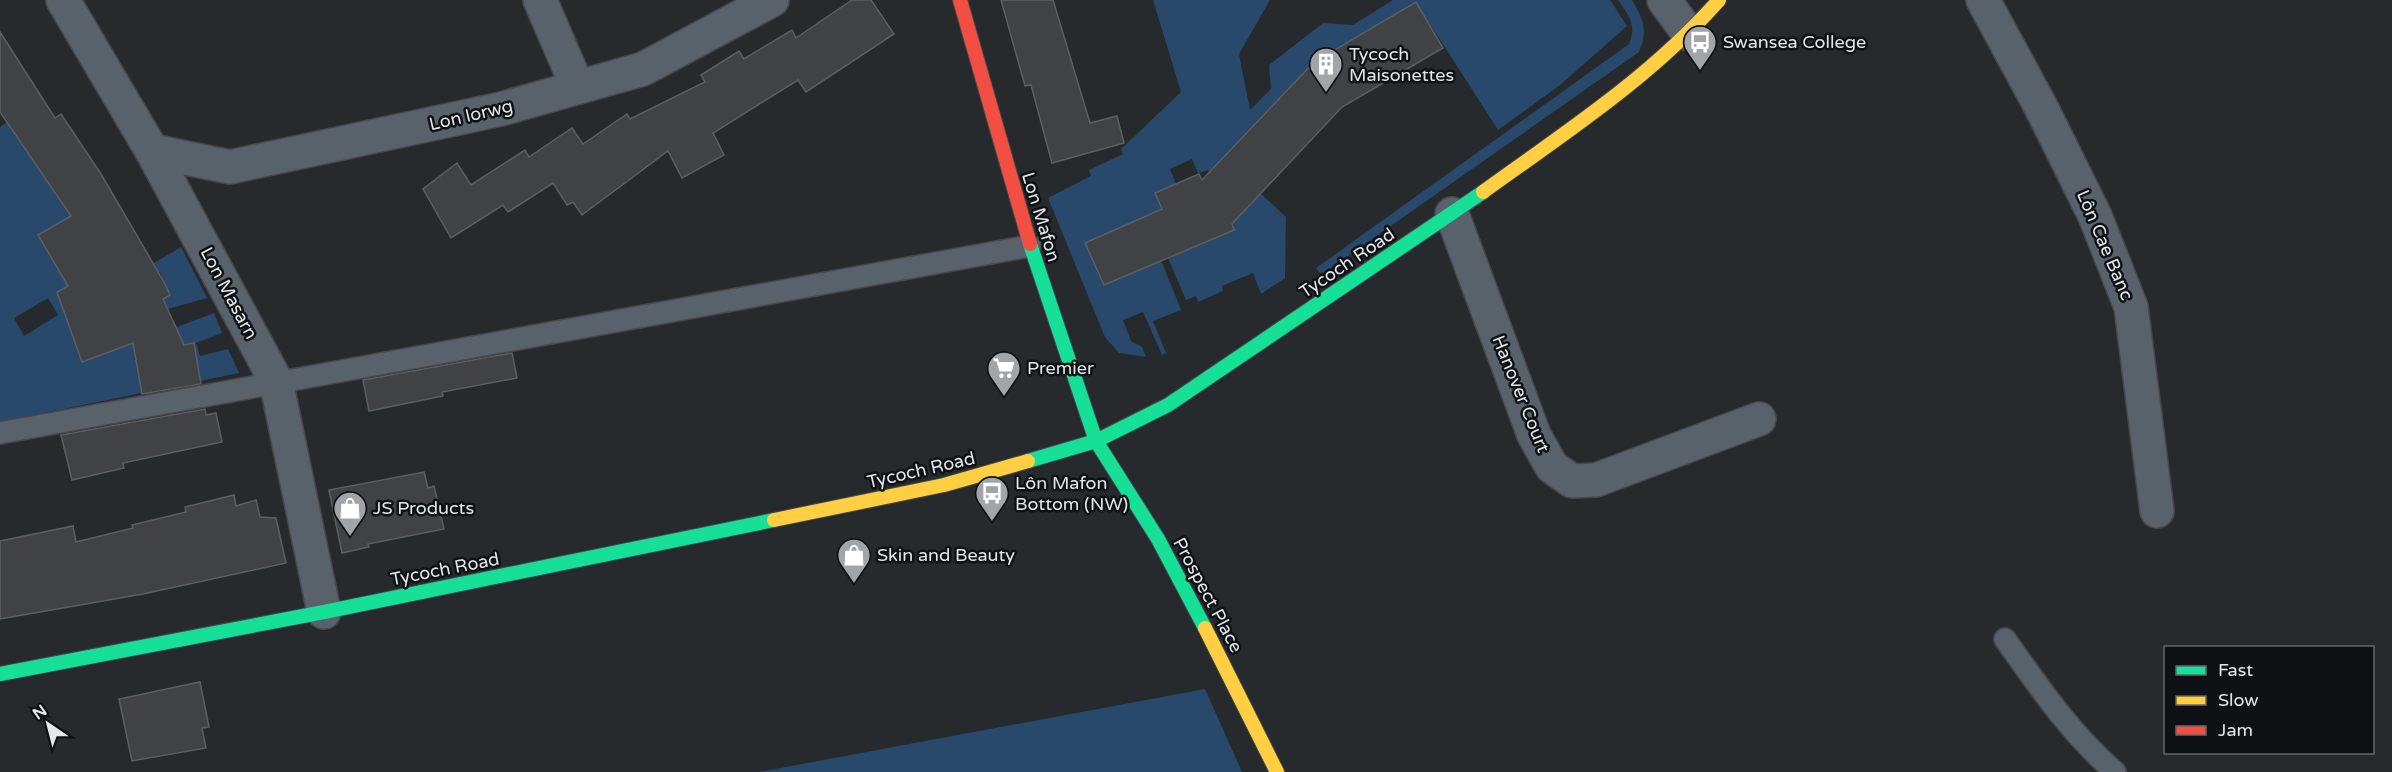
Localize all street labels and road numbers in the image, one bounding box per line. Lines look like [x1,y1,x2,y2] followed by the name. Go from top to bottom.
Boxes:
[427,95,515,135] street label: Lon Iorwg
[1017,170,1065,264] street label: Lon Mafon
[2072,187,2138,303] street label: Lôn Cae Banc
[1295,223,1399,303] street label: Tycoch Road
[196,243,262,343] street label: Lon Masarn
[1487,332,1555,456] street label: Hanover Court
[865,447,977,493] street label: Tycoch Road
[1168,534,1248,656] street label: Prospect Place
[389,548,501,590] street label: Tycoch Road

